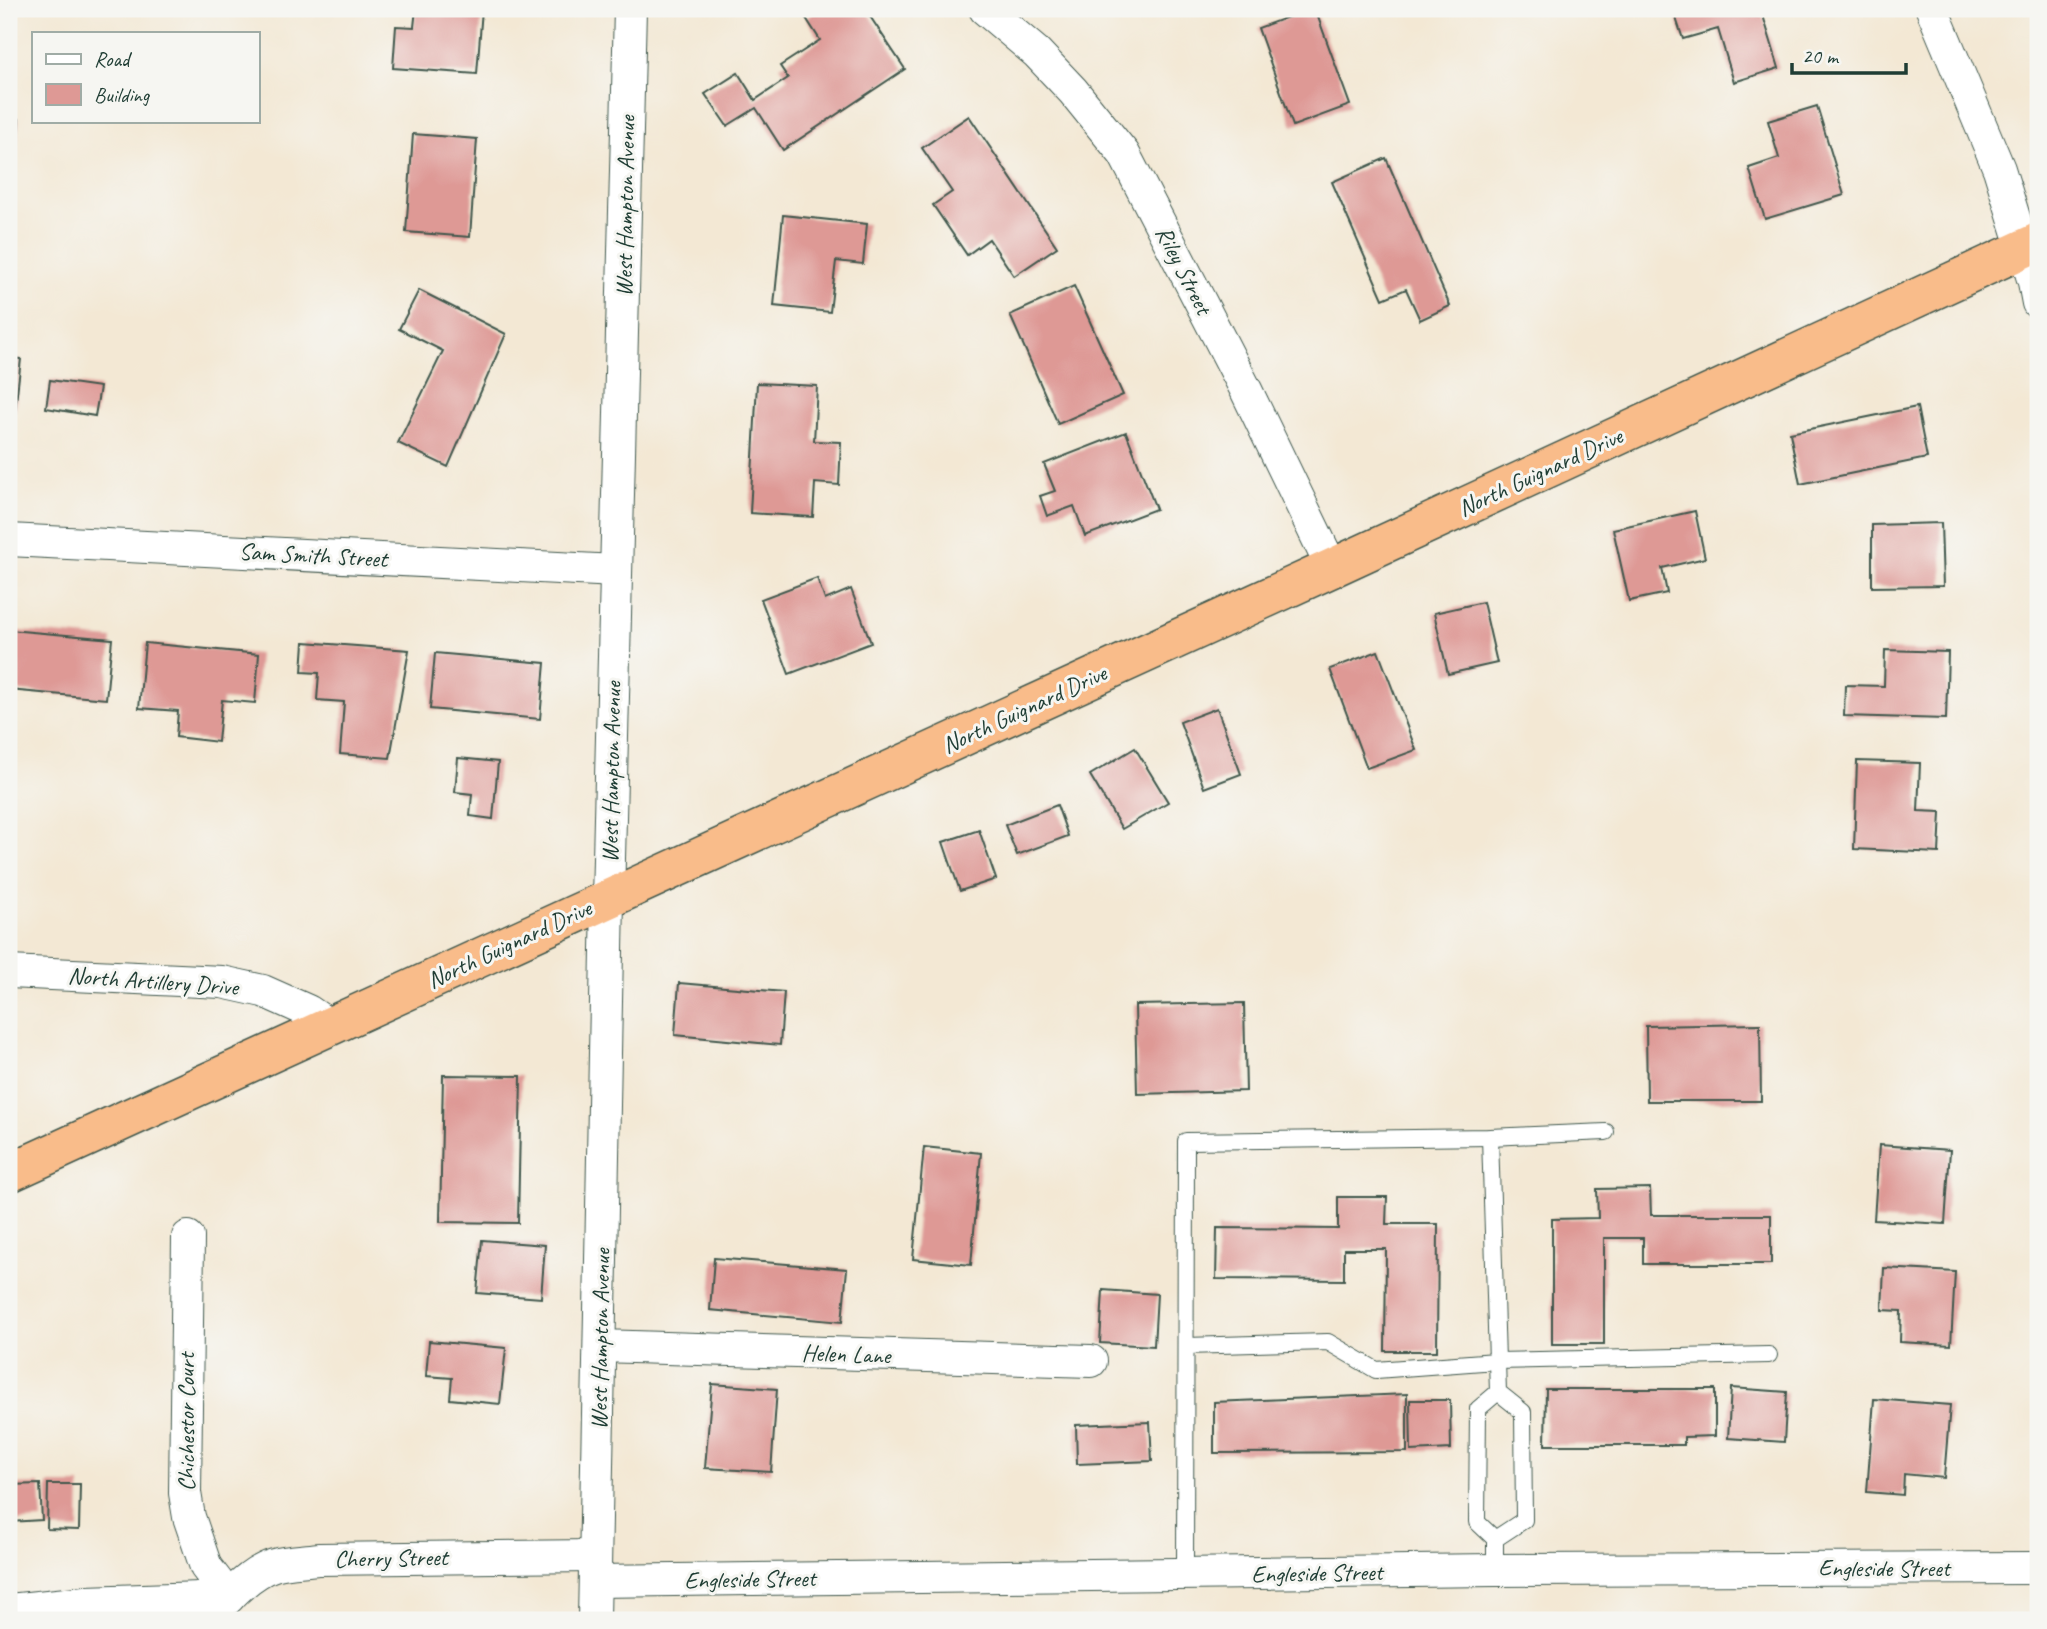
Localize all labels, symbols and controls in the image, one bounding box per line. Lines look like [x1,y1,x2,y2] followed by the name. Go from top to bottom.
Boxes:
[32,32,259,122] legend
[1792,32,1905,76] scale bar
[1802,43,1840,69] text: 20 m
[94,46,133,72] text: Road
[94,82,151,108] text: Building
[608,113,642,297] street label: West Hampton Avenue
[1149,221,1220,321] street label: Riley Street
[1453,420,1629,523] street label: North Guignard Drive
[238,536,390,574] street label: Sam Smith Street
[937,657,1113,760] street label: North Guignard Drive
[594,679,628,863] street label: West Hampton Avenue
[422,892,598,995] street label: North Guignard Drive
[67,960,241,1002] street label: North Artillery Drive
[583,1246,617,1430] street label: West Hampton Avenue
[801,1337,893,1371] street label: Helen Lane
[171,1351,201,1491] street label: Chichestor Court
[334,1542,450,1574] street label: Cherry Street
[1818,1553,1952,1583] street label: Engleside Street
[1251,1557,1385,1589] street label: Engleside Street
[684,1563,818,1595] street label: Engleside Street

